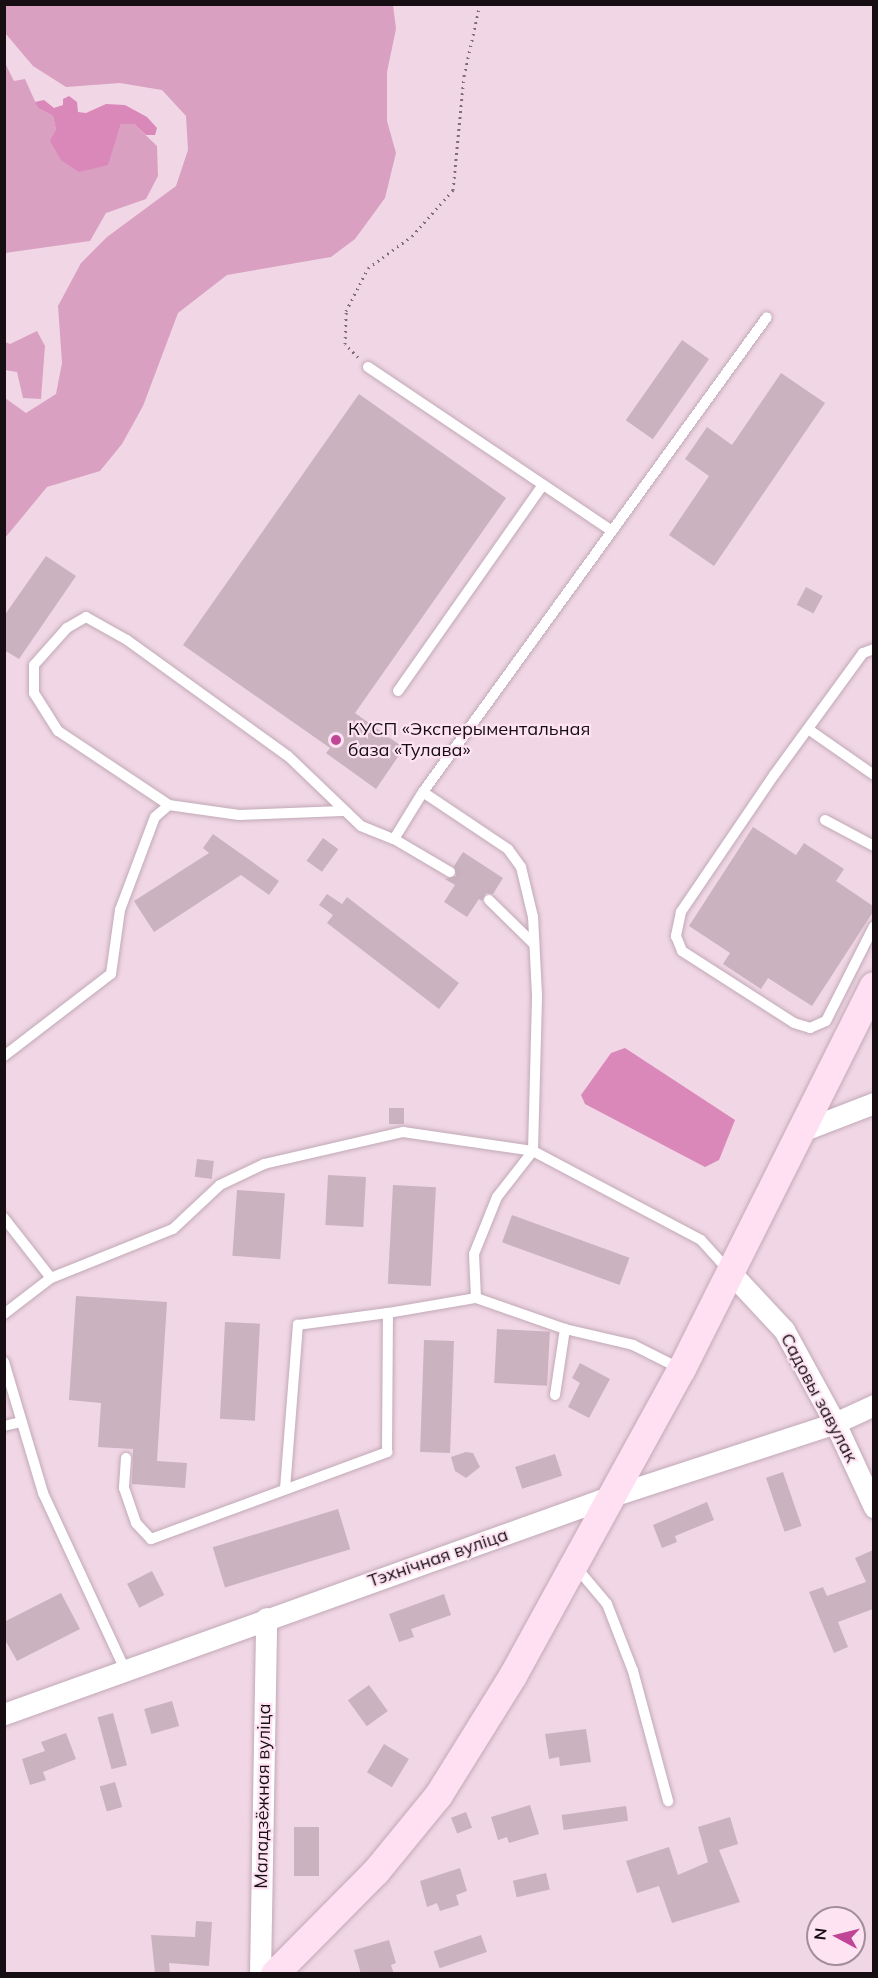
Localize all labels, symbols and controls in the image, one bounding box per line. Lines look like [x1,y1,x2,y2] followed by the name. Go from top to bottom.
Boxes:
[348,719,590,762] place label: КУСП «Эксперыментальная база «Тулава»
[329,733,343,747] marker: КУСП «Эксперыментальная база «Тулава»
[776,1330,862,1466] street label: Садовы завулак
[365,1524,511,1592] street label: Тэхнічная вуліца
[251,1703,275,1889] street label: Маладзёжная вуліца
[806,1906,866,1966] north arrow
[809,1927,831,1941] text: N

